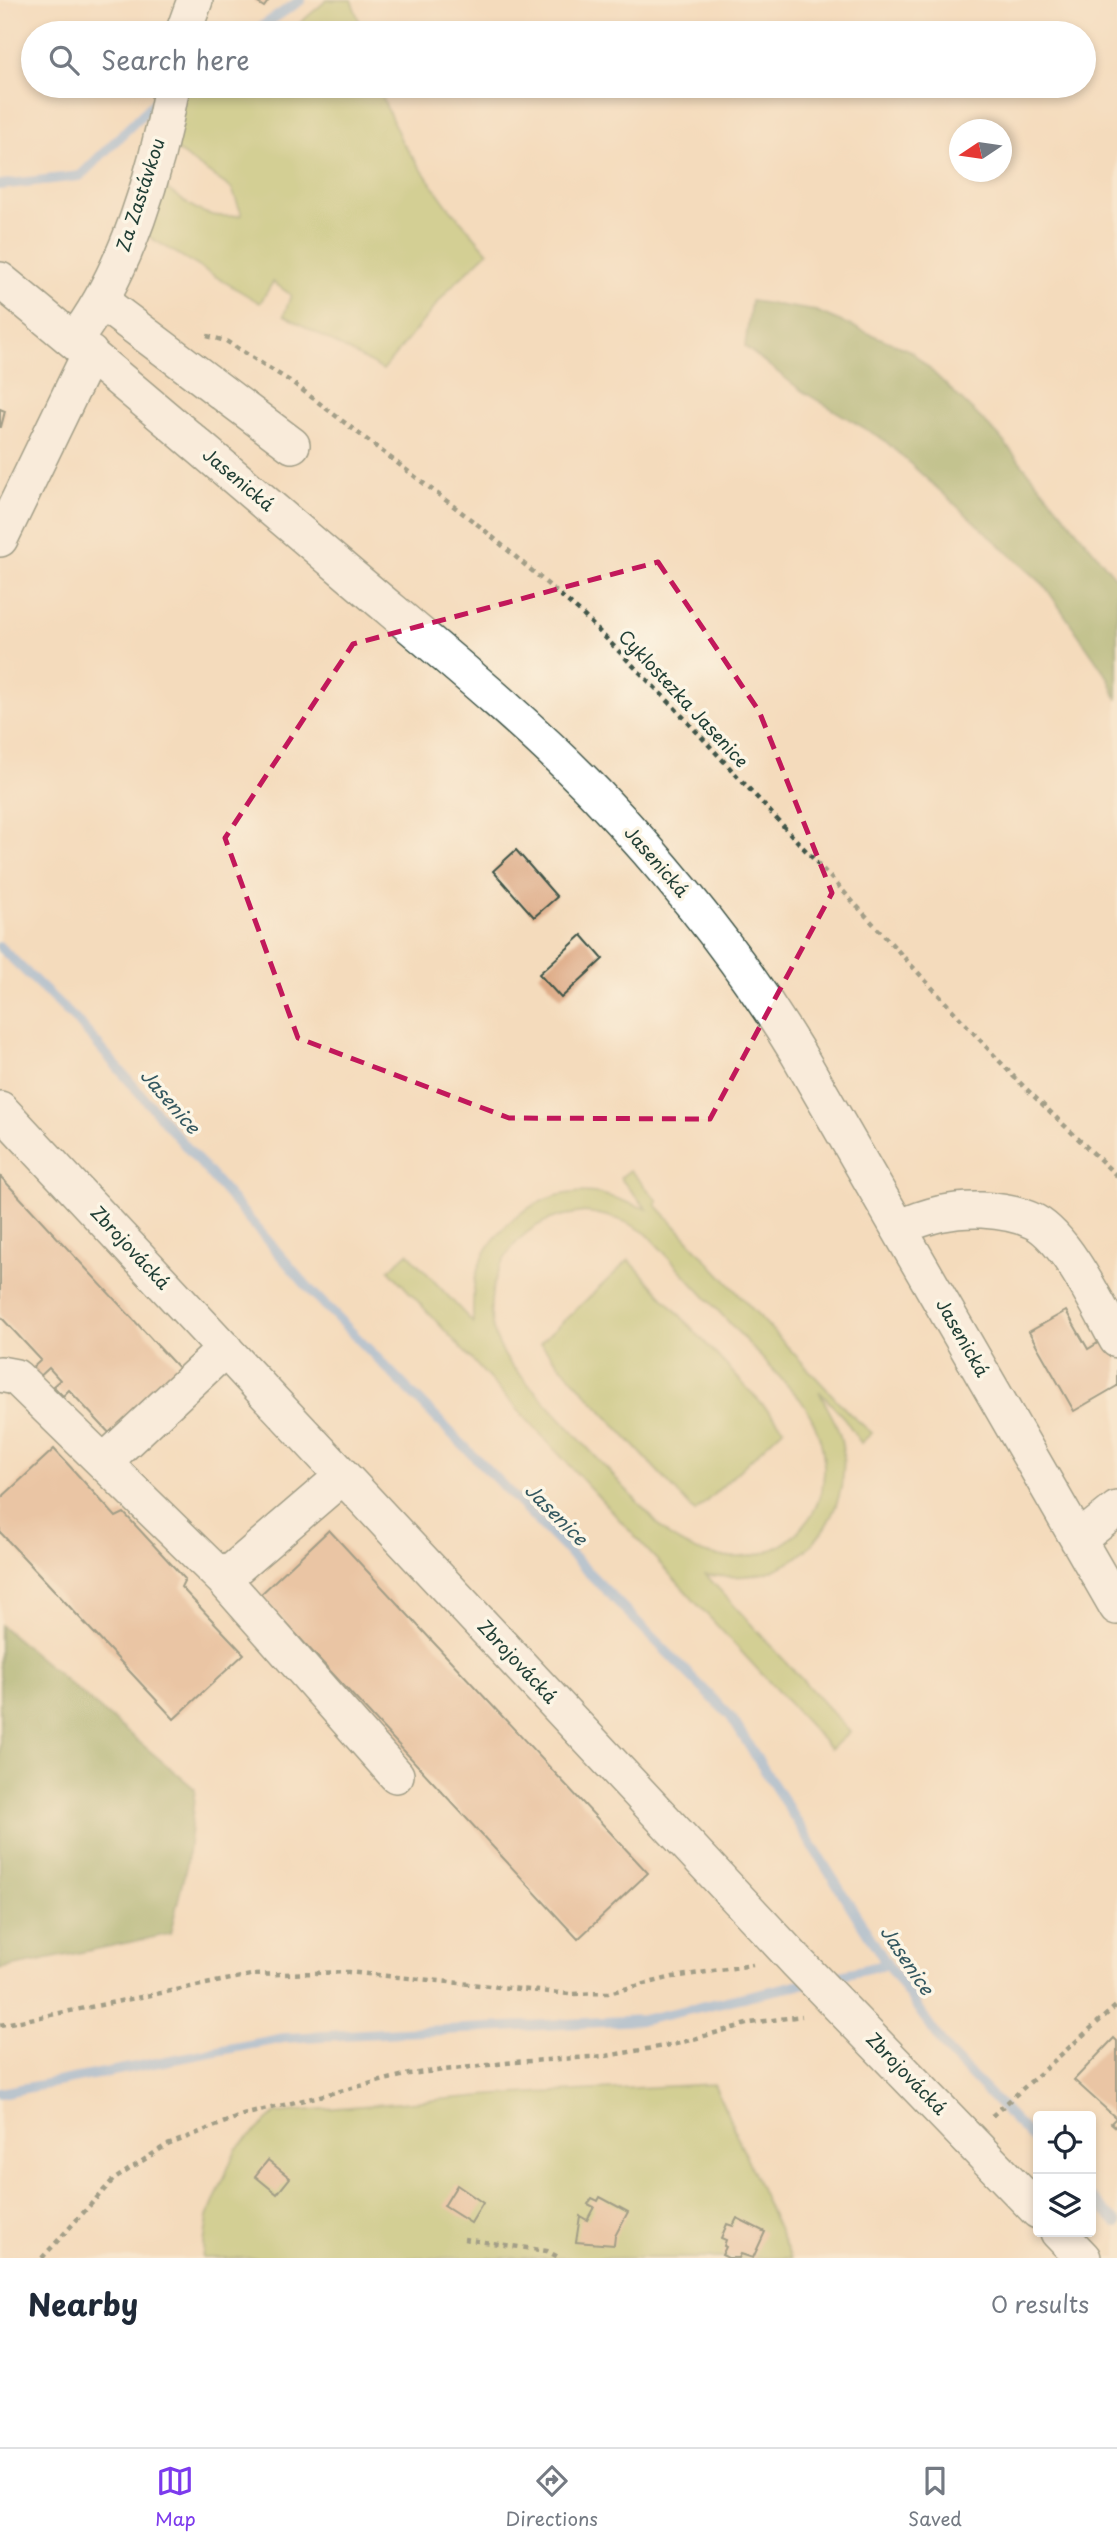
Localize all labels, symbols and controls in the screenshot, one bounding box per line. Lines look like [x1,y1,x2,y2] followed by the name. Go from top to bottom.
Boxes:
[21,21,1096,98] search box
[101,40,250,79] text: Search here
[45,41,83,79] icon: search
[949,119,1012,182] north arrow
[109,134,171,255] street label: Za Zastávkou
[197,441,281,518] street label: Jasenická
[613,623,755,773] street label: Cyklostezka Jasenice
[619,820,696,903] street label: Jasenická
[134,1061,208,1140] water label: Jasenice
[85,1199,178,1296] street label: Zbrojovácká
[930,1293,997,1382] street label: Jasenická
[519,1476,595,1552] water label: Jasenice
[472,1613,565,1710] street label: Zbrojovácká
[874,1919,942,2001] water label: Jasenice
[861,2025,954,2121] street label: Zbrojovácká
[1033,2111,1096,2237] map controls
[1033,2111,1096,2174] button: locate
[1033,2174,1096,2237] button: layers
[28,2281,138,2326] text: Nearby
[991,2286,1089,2321] text: 0 results
[155,2462,196,2532] tab: Map
[506,2462,598,2532] tab: Directions
[908,2462,962,2532] tab: Saved

